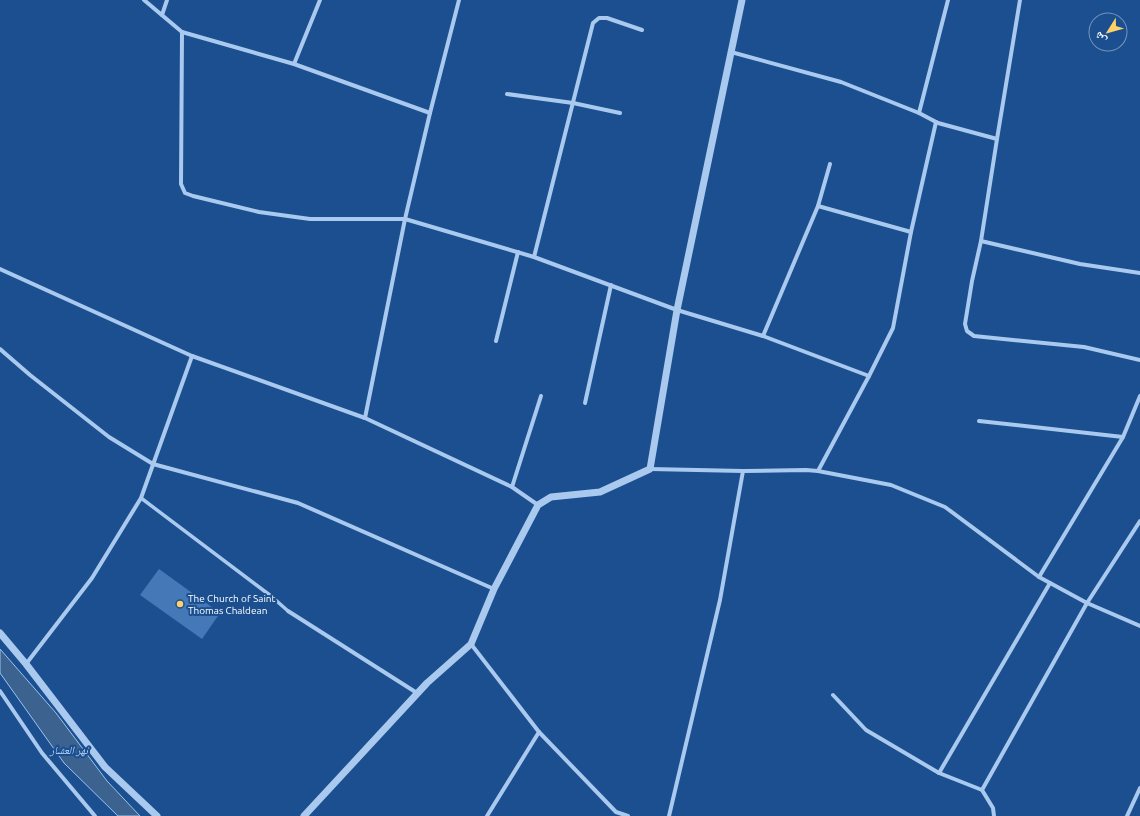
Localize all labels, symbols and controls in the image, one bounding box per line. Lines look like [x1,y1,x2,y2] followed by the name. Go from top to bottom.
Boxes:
[1088,12,1128,52] north arrow
[1092,28,1110,46] text: ش
[188,593,276,616] place label: The Church of Saint Thomas Chaldean
[175,599,185,609] marker: The Church of Saint Thomas Chaldean
[49,744,90,757] water label: نهر العشار

